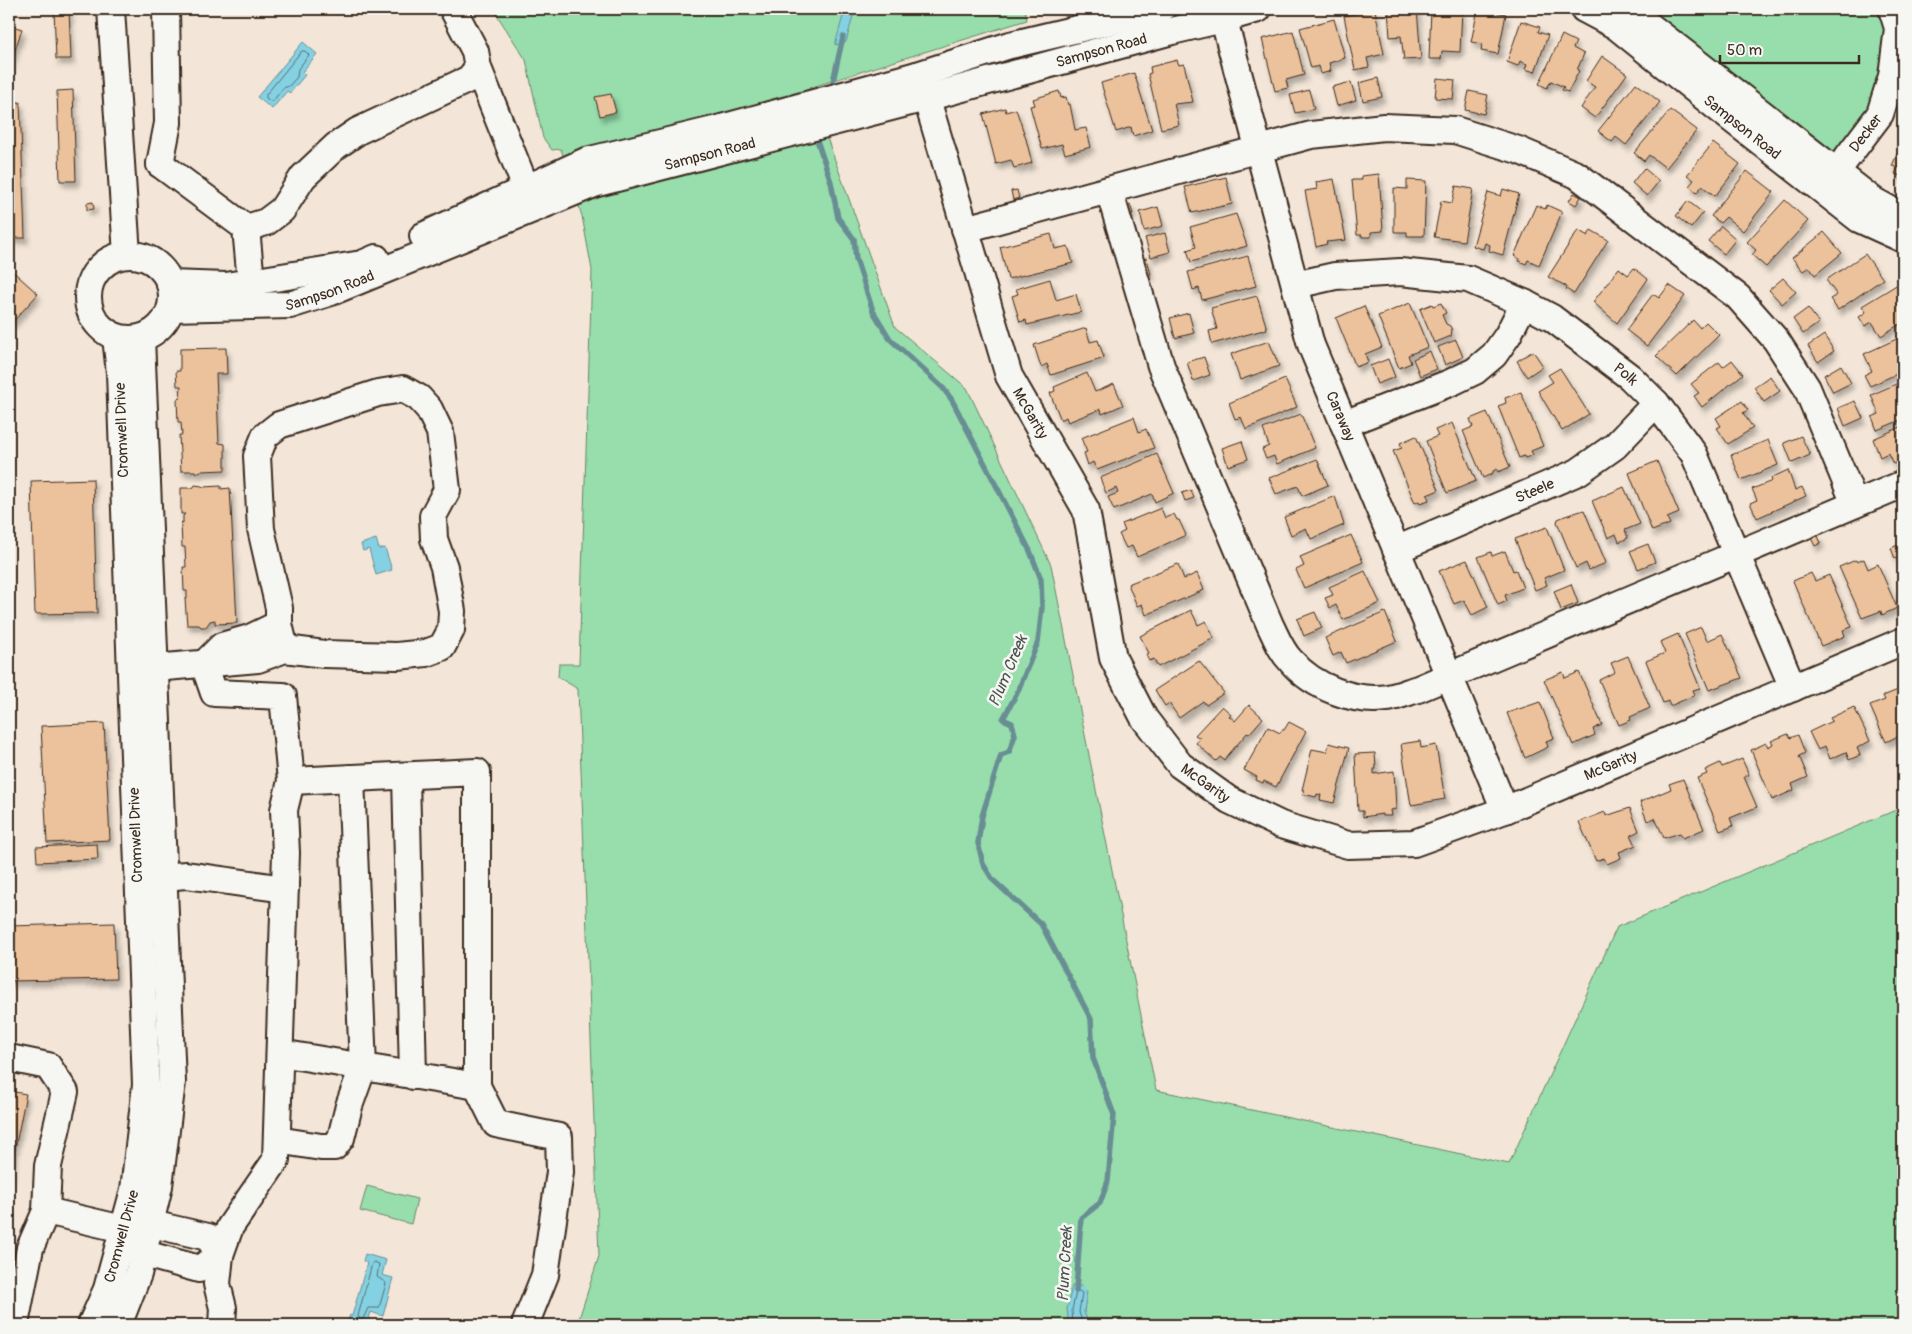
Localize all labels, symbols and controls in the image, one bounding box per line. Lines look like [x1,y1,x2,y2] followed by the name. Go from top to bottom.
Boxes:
[1054,29,1149,72] street label: Sampson Road
[1720,32,1858,64] scale bar
[1727,41,1762,60] text: 50 m
[1700,91,1785,164] street label: Sampson Road
[1845,109,1887,156] street label: Decker
[662,133,758,175] street label: Sampson Road
[285,266,377,315] street label: Sampson Road
[1610,359,1643,390] street label: Polk
[111,382,133,478] street label: Cromwell Drive
[1008,384,1053,443] street label: McGarity
[1322,388,1360,444] street label: Caraway
[1512,474,1558,507] street label: Steele
[984,631,1032,710] water label: Plum Creek
[1581,745,1640,785] street label: McGarity
[1177,759,1234,807] street label: McGarity
[125,787,147,883] street label: Cromwell Drive
[100,1187,143,1285] street label: Cromwell Drive
[1053,1224,1077,1302] water label: Plum Creek

